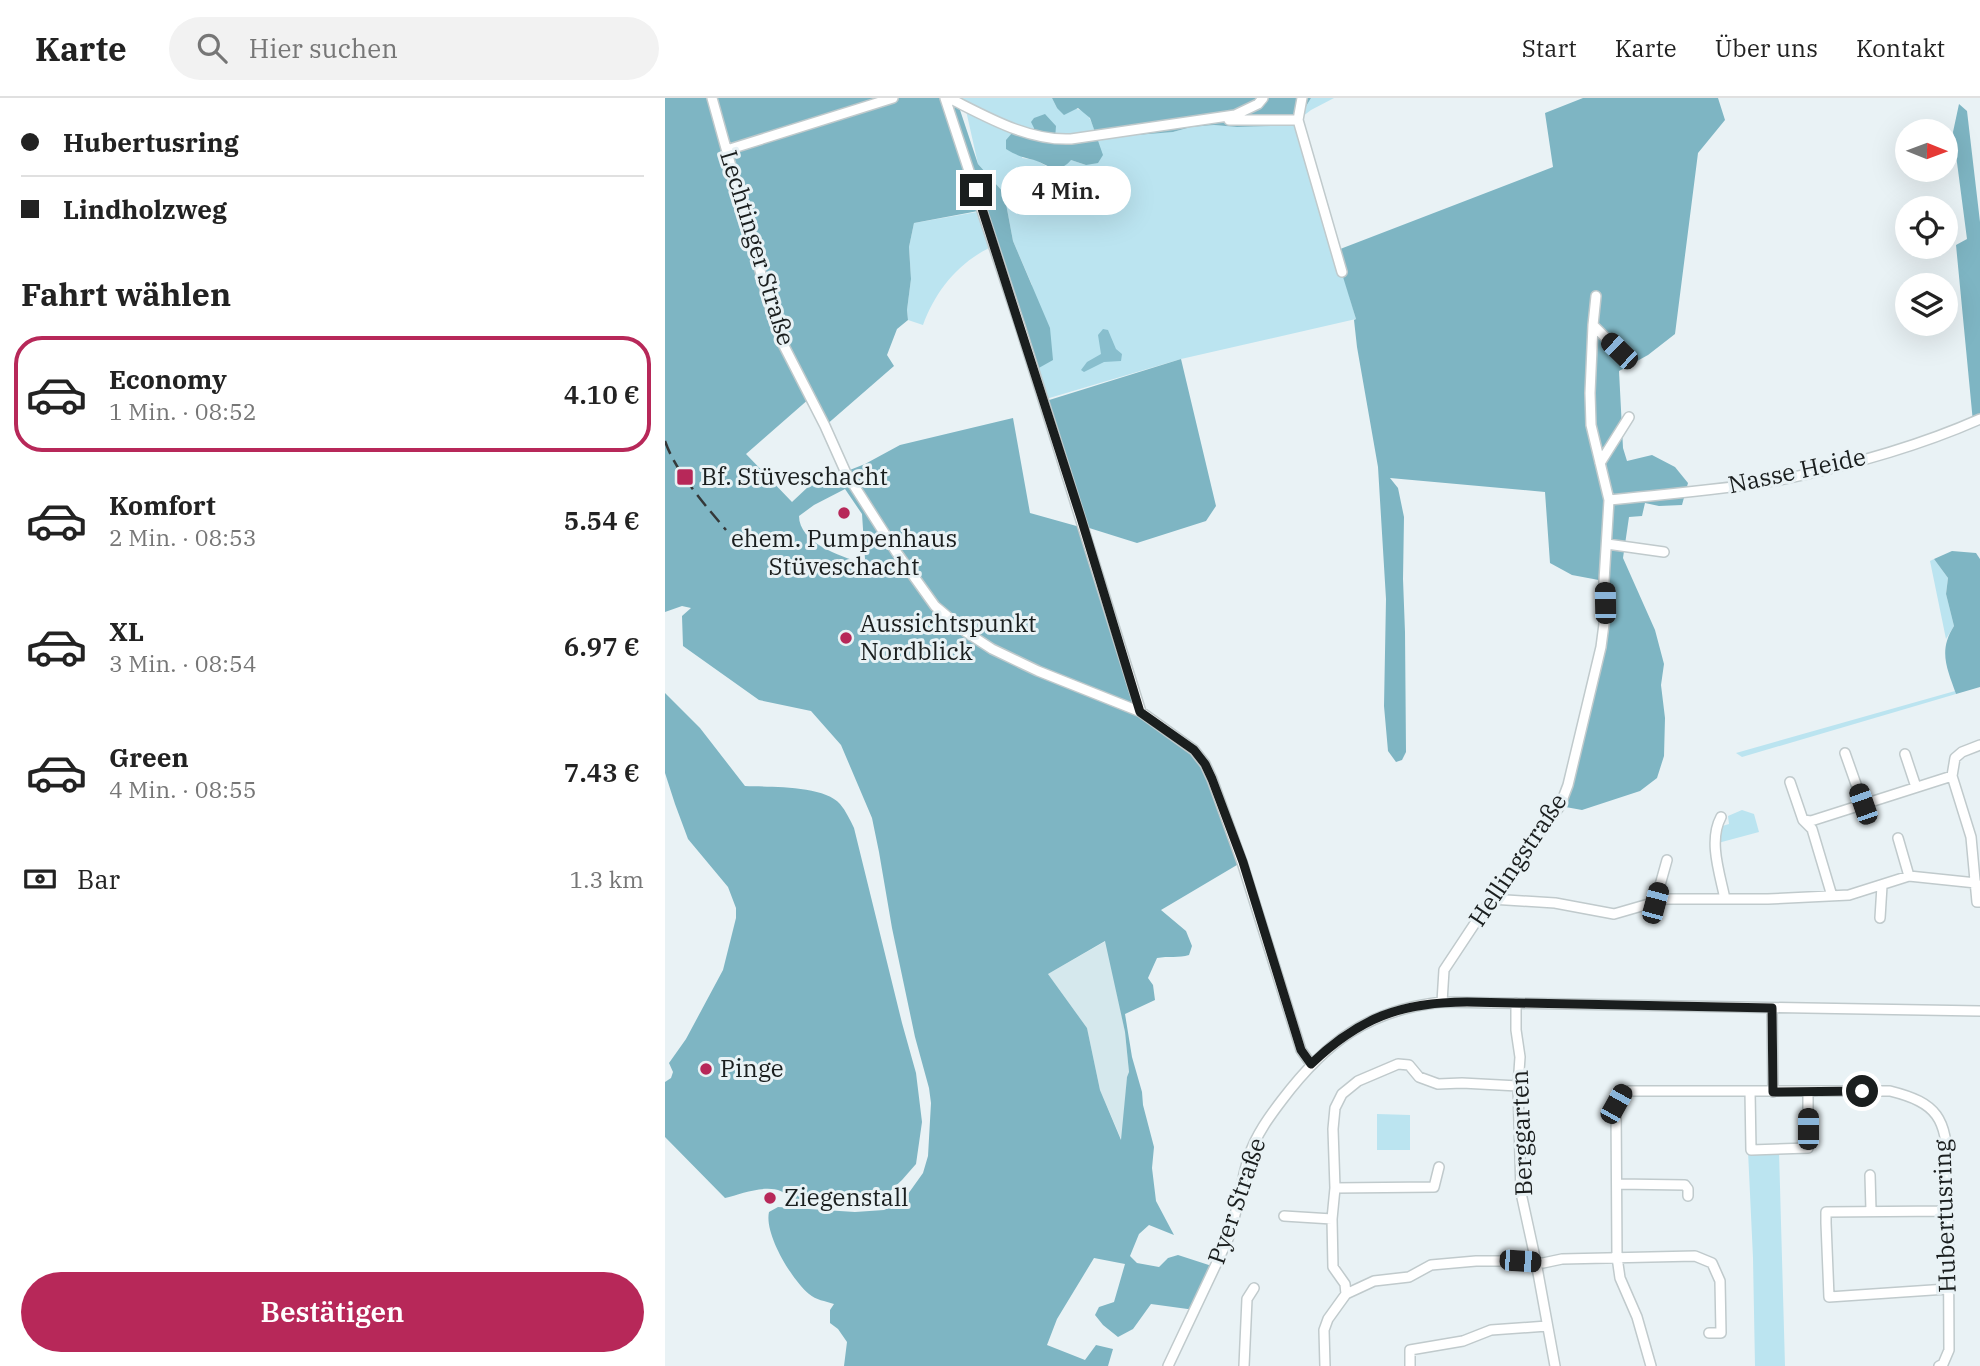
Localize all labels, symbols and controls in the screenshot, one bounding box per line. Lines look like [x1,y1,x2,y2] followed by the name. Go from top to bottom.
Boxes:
[169,17,659,80] search box
[35,27,127,70] text: Karte
[193,29,231,67] icon: search
[249,31,398,65] text: Hier suchen
[1522,32,1577,64] text: Start
[1615,32,1677,64] text: Karte
[1715,32,1818,64] text: Über uns
[1856,32,1945,64] text: Kontakt
[1895,119,1958,182] north arrow
[1895,119,1958,336] map controls
[63,125,239,159] text: Hubertusring
[713,146,803,349] street label: Lechtinger Straße
[1001,166,1130,214] callout: 4 Min.
[960,174,992,206] route end
[1032,175,1100,205] text: 4 Min.
[63,192,227,226] text: Lindholzweg
[1895,196,1958,259] button: locate
[21,273,231,315] text: Fahrt wählen
[1895,273,1958,336] button: layers
[1597,329,1642,373] car
[109,362,227,396] text: Economy
[25,363,88,426] icon: car
[564,377,640,411] text: 4.10 €
[109,396,256,426] text: 1 Min. · 08:52
[1725,440,1869,500] street label: Nasse Heide
[701,460,888,492] place label: Bf. Stüveschacht
[675,467,695,487] marker: Bf. Stüveschacht
[109,488,216,522] text: Komfort
[25,489,88,552] icon: car
[564,503,640,537] text: 5.54 €
[836,505,852,521] marker: ehem. Pumpenhaus Stüveschacht
[109,522,256,552] text: 2 Min. · 08:53
[731,522,957,582] place label: ehem. Pumpenhaus Stüveschacht
[1595,582,1616,624] car
[860,607,1036,667] place label: Aussichtspunkt Nordblick
[109,614,144,648] text: XL
[25,615,88,678] icon: car
[564,629,640,663] text: 6.97 €
[838,630,854,646] marker: Aussichtspunkt Nordblick
[109,648,256,678] text: 3 Min. · 08:54
[109,740,189,774] text: Green
[25,741,88,804] icon: car
[564,755,640,789] text: 7.43 €
[109,774,256,804] text: 4 Min. · 08:55
[1847,781,1880,827] car
[1461,787,1574,932] street label: Hellingstraße
[21,860,59,898] icon: cash
[77,862,120,896] text: Bar
[570,864,644,894] text: 1.3 km
[1640,880,1671,926] car
[720,1052,784,1084] place label: Pinge
[698,1061,714,1077] marker: Pinge
[1503,1069,1539,1197] street label: Berggarten
[1846,1075,1878,1107] route start
[1597,1081,1636,1127] car
[1798,1108,1819,1150] car
[1200,1133,1273,1268] street label: Pyer Straße
[1925,1139,1963,1293] street label: Hubertusring
[784,1181,908,1213] place label: Ziegenstall
[762,1190,778,1206] marker: Ziegenstall
[1499,1249,1542,1273] car
[21,1272,644,1352] button: Bestätigen

